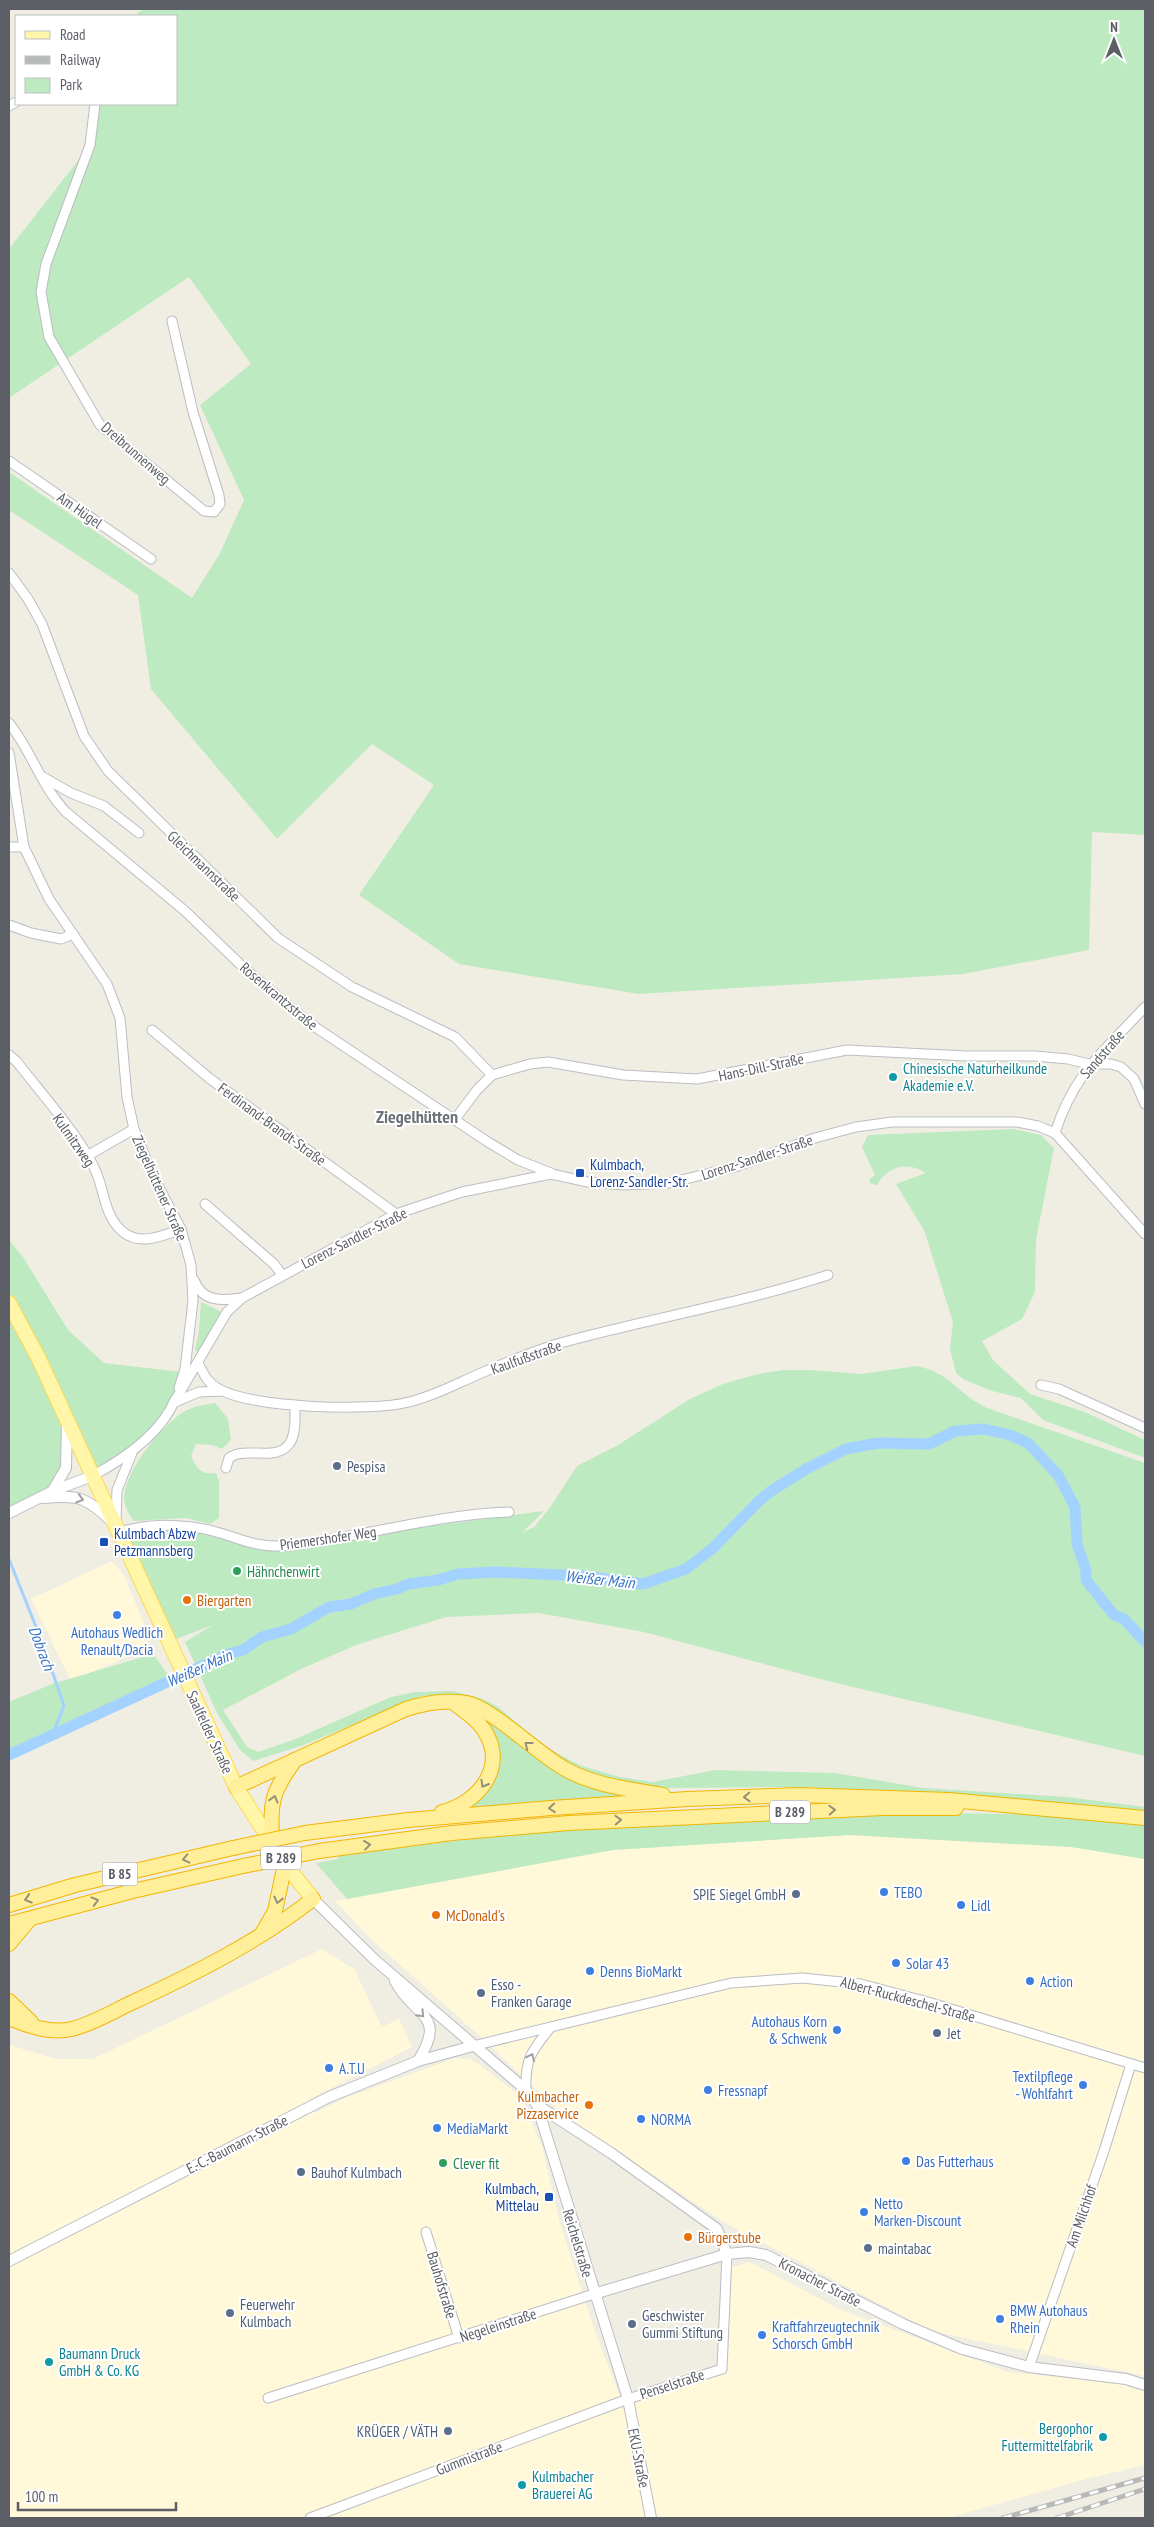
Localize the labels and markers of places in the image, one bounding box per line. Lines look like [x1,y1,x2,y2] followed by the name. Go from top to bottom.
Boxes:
[903,1059,1047,1095] place label: Chinesische Naturheilkunde Akademie e.V.
[887,1071,899,1083] marker: Chinesische Naturheilkunde Akademie e.V.
[590,1155,689,1191] place label: Kulmbach, Lorenz-Sandler-Str.
[574,1167,586,1179] marker: Kulmbach, Lorenz-Sandler-Str.
[347,1457,385,1476] place label: Pespisa
[331,1460,343,1472] marker: Pespisa
[114,1524,196,1560] place label: Kulmbach Abzw Petzmannsberg
[98,1536,110,1548] marker: Kulmbach Abzw Petzmannsberg
[247,1562,320,1581] place label: Hähnchenwirt
[231,1565,243,1577] marker: Hähnchenwirt
[197,1591,251,1610] place label: Biergarten
[181,1594,193,1606] marker: Biergarten
[111,1609,123,1621] marker: Autohaus Wedlich Renault/Dacia
[71,1623,163,1659] place label: Autohaus Wedlich Renault/Dacia
[894,1883,922,1902] place label: TEBO
[693,1885,786,1904] place label: SPIE Siegel GmbH
[878,1886,890,1898] marker: TEBO
[790,1888,802,1900] marker: SPIE Siegel GmbH
[971,1896,991,1915] place label: Lidl
[955,1899,967,1911] marker: Lidl
[446,1906,505,1925] place label: McDonald's
[430,1909,442,1921] marker: McDonald's
[906,1954,949,1973] place label: Solar 43
[890,1957,902,1969] marker: Solar 43
[600,1962,682,1981] place label: Denns BioMarkt
[584,1965,596,1977] marker: Denns BioMarkt
[1040,1972,1073,1991] place label: Action
[491,1975,572,2011] place label: Esso - Franken Garage
[1024,1975,1036,1987] marker: Action
[475,1987,487,1999] marker: Esso - Franken Garage
[752,2012,827,2048] place label: Autohaus Korn & Schwenk
[831,2024,843,2036] marker: Autohaus Korn & Schwenk
[946,2024,961,2043] place label: Jet
[931,2027,943,2039] marker: Jet
[339,2059,365,2078] place label: A.T.U
[323,2062,335,2074] marker: A.T.U
[1013,2067,1073,2103] place label: Textilpflege - Wohlfahrt
[1077,2079,1089,2091] marker: Textilpflege - Wohlfahrt
[718,2081,769,2100] place label: Fressnapf
[702,2084,714,2096] marker: Fressnapf
[516,2087,580,2123] place label: Kulmbacher Pizzaservice
[583,2099,595,2111] marker: Kulmbacher Pizzaservice
[651,2110,692,2129] place label: NORMA
[635,2113,647,2125] marker: NORMA
[447,2119,508,2138] place label: MediaMarkt
[431,2122,443,2134] marker: MediaMarkt
[916,2152,993,2171] place label: Das Futterhaus
[453,2154,499,2173] place label: Clever fit
[900,2155,912,2167] marker: Das Futterhaus
[437,2157,449,2169] marker: Clever fit
[311,2163,402,2182] place label: Bauhof Kulmbach
[295,2166,307,2178] marker: Bauhof Kulmbach
[485,2179,539,2215] place label: Kulmbach, Mittelau
[543,2191,555,2203] marker: Kulmbach, Mittelau
[874,2194,961,2230] place label: Netto Marken-Discount
[858,2206,870,2218] marker: Netto Marken-Discount
[698,2228,761,2247] place label: Bürgerstube
[682,2231,694,2243] marker: Bürgerstube
[878,2239,932,2258] place label: maintabac
[862,2242,874,2254] marker: maintabac
[240,2295,296,2331] place label: Feuerwehr Kulmbach
[1010,2301,1087,2337] place label: BMW Autohaus Rhein
[642,2306,723,2342] place label: Geschwister Gummi Stiftung
[224,2307,236,2319] marker: Feuerwehr Kulmbach
[994,2313,1006,2325] marker: BMW Autohaus Rhein
[772,2317,880,2353] place label: Kraftfahrzeugtechnik Schorsch GmbH
[626,2318,638,2330] marker: Geschwister Gummi Stiftung
[756,2329,768,2341] marker: Kraftfahrzeugtechnik Schorsch GmbH
[59,2344,141,2380] place label: Baumann Druck GmbH & Co. KG
[43,2356,55,2368] marker: Baumann Druck GmbH & Co. KG
[1001,2419,1094,2455] place label: Bergophor Futtermittelfabrik
[357,2422,438,2441] place label: KRÜGER / VÄTH
[442,2425,454,2437] marker: KRÜGER / VÄTH
[1097,2431,1109,2443] marker: Bergophor Futtermittelfabrik
[532,2467,594,2503] place label: Kulmbacher Brauerei AG
[516,2479,528,2491] marker: Kulmbacher Brauerei AG

